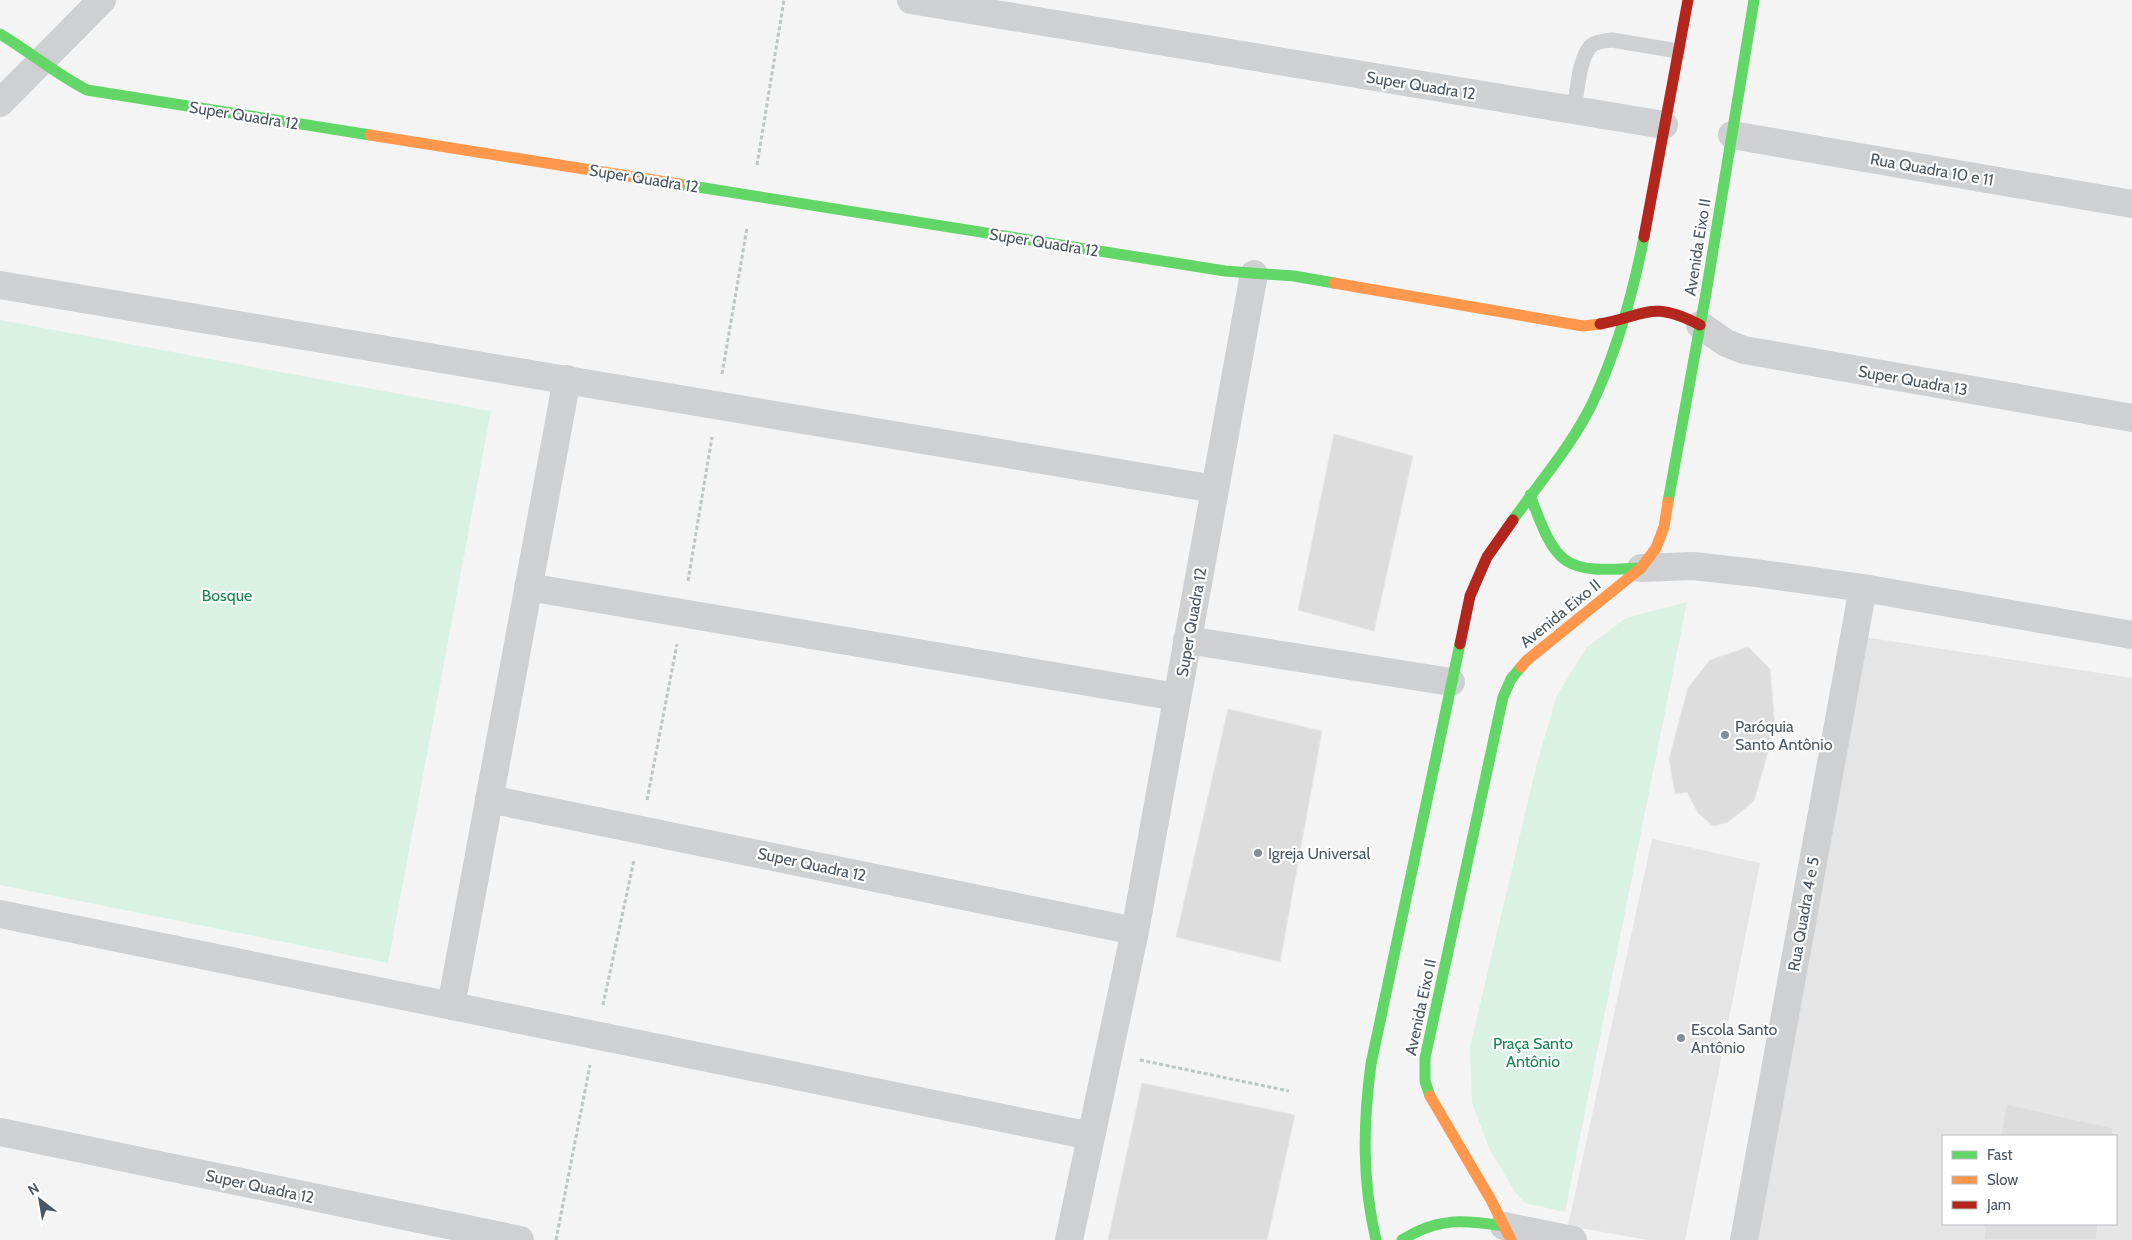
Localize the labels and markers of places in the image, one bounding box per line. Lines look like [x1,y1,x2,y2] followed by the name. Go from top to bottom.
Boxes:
[1735,717,1833,754] place label: Paróquia Santo Antônio
[1719,729,1731,741] marker: Paróquia Santo Antônio
[1268,844,1370,863] place label: Igreja Universal
[1252,847,1264,859] marker: Igreja Universal
[1691,1020,1778,1057] place label: Escola Santo Antônio
[1675,1032,1687,1044] marker: Escola Santo Antônio

